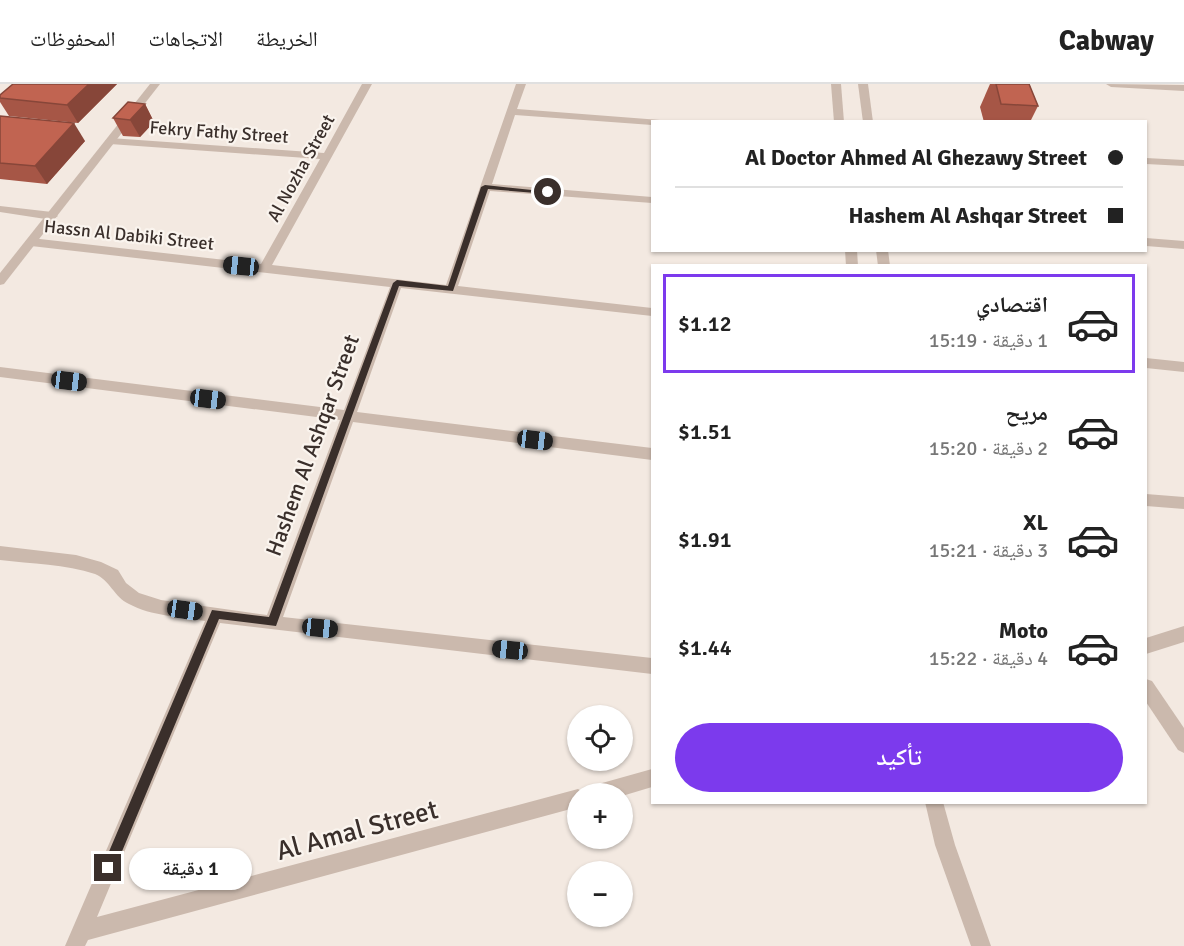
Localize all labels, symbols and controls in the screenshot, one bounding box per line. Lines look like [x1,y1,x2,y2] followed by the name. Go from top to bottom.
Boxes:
[1059,24,1154,58] text: Cabway
[30,26,115,52] text: المحفوظات
[148,26,223,52] text: الاتجاهات
[256,26,318,52] text: الخريطة
[262,111,340,225] street label: Al Nozha Street
[149,116,289,148] street label: Fekry Fathy Street
[745,144,1087,171] text: Al Doctor Ahmed Al Ghezawy Street
[534,178,561,205] route start
[848,202,1087,229] text: Hashem Al Ashqar Street
[43,215,215,255] street label: Hassn Al Dabiki Street
[222,255,260,277] car
[976,291,1048,318] text: اقتصادي
[1066,297,1120,351] icon: car
[678,310,732,337] text: $1.12
[929,328,1048,353] text: 1 دقيقة · 15:19
[260,331,365,560] street label: Hashem Al Ashqar Street
[50,370,88,392] car
[189,388,227,410] car
[1005,399,1048,426] text: مريح
[1066,405,1120,459] icon: car
[678,418,732,445] text: $1.51
[516,429,554,451] car
[929,436,1048,461] text: 2 دقيقة · 15:20
[1023,509,1048,536] text: XL
[1066,513,1120,567] icon: car
[678,526,732,553] text: $1.91
[929,538,1048,563] text: 3 دقيقة · 15:21
[166,599,204,621] car
[301,617,339,639] car
[999,617,1048,644] text: Moto
[1066,621,1120,675] icon: car
[678,634,732,661] text: $1.44
[491,639,529,661] car
[929,646,1048,671] text: 4 دقيقة · 15:22
[567,705,633,927] map controls
[567,705,633,771] button: locate
[675,723,1123,792] button: تأكيد
[567,783,633,849] button: +
[273,793,442,868] street label: Al Amal Street
[129,847,252,889] callout: 1 دقيقة
[94,854,121,881] route end
[162,856,219,881] text: 1 دقيقة
[567,861,633,927] button: −

